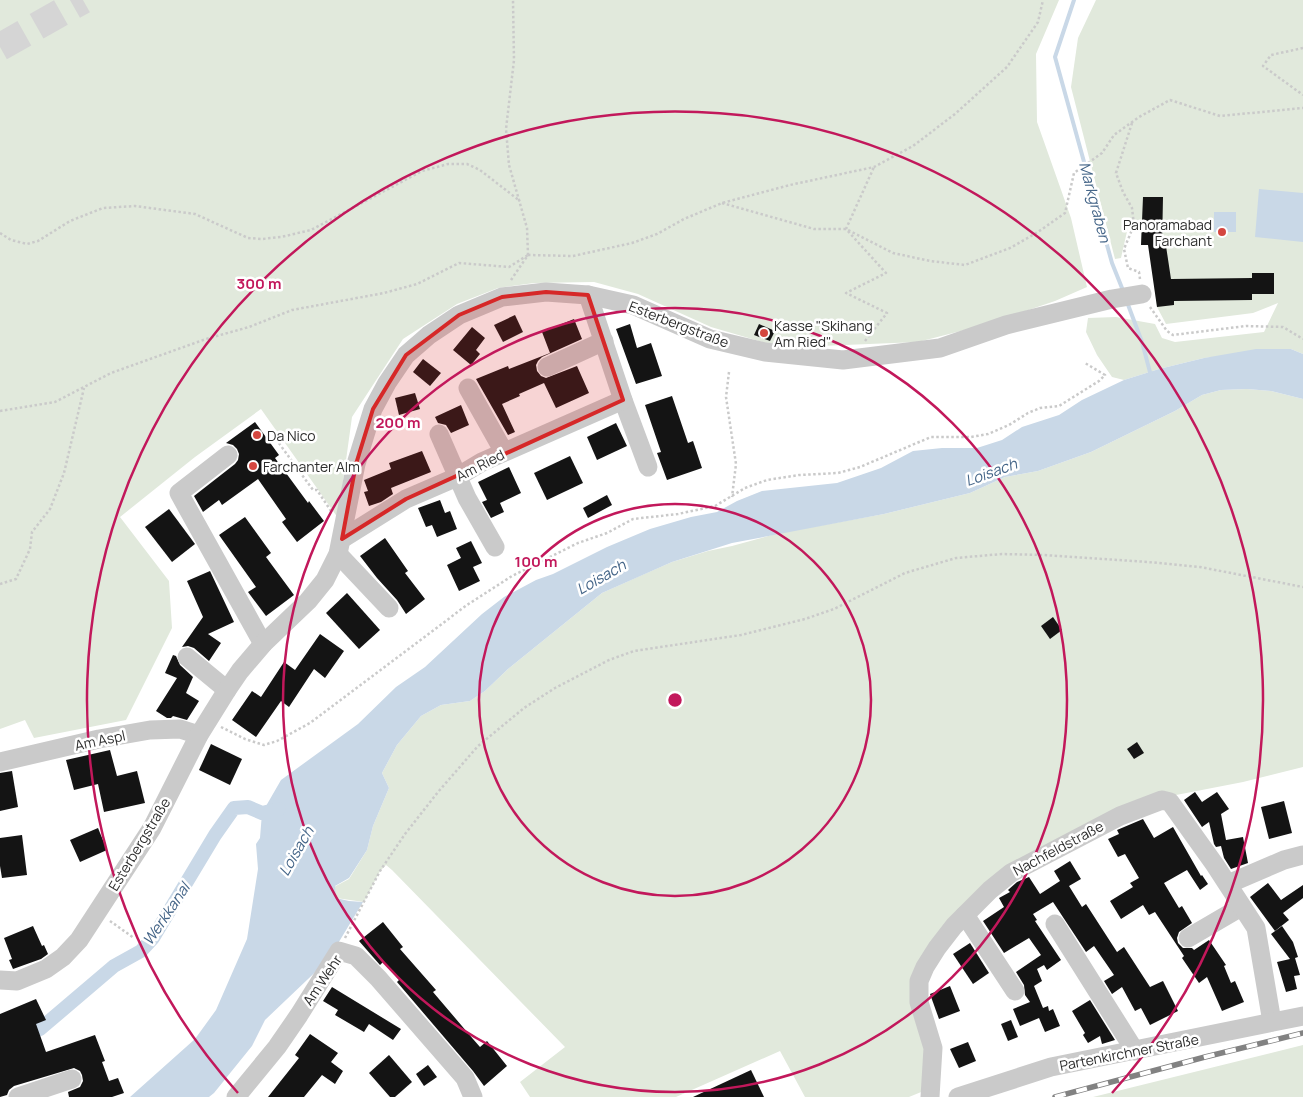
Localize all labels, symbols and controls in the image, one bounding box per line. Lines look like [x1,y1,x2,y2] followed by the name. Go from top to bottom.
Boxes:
[1074,159,1116,246] water label: Markgraben
[1123,215,1212,250] place label: Panoramabad Farchant
[1216,226,1228,238] marker: Panoramabad Farchant
[237,273,281,294] text: 300 m
[626,296,732,352] street label: Esterbergstraße
[774,316,873,351] place label: Kasse "Skihang Am Ried"
[758,327,770,339] marker: Kasse "Skihang Am Ried"
[375,412,421,433] text: 200 m
[267,426,316,445] place label: Da Nico
[251,429,263,441] marker: Da Nico
[452,445,508,485] street label: Am Ried
[962,453,1021,491] water label: Loisach
[263,457,360,476] place label: Farchanter Alm
[247,460,259,472] marker: Farchanter Alm
[515,551,557,572] text: 100 m
[573,554,630,599] water label: Loisach
[666,691,684,709] centre of rings
[73,725,127,755] street label: Am Aspl
[104,794,174,894] street label: Esterbergstraße
[1009,816,1107,880] street label: Nachfeldstraße
[274,822,319,879] water label: Loisach
[137,877,196,949] water label: Werkkanal
[298,951,346,1009] street label: Am Wehr
[1058,1029,1200,1075] street label: Partenkirchner Straße

